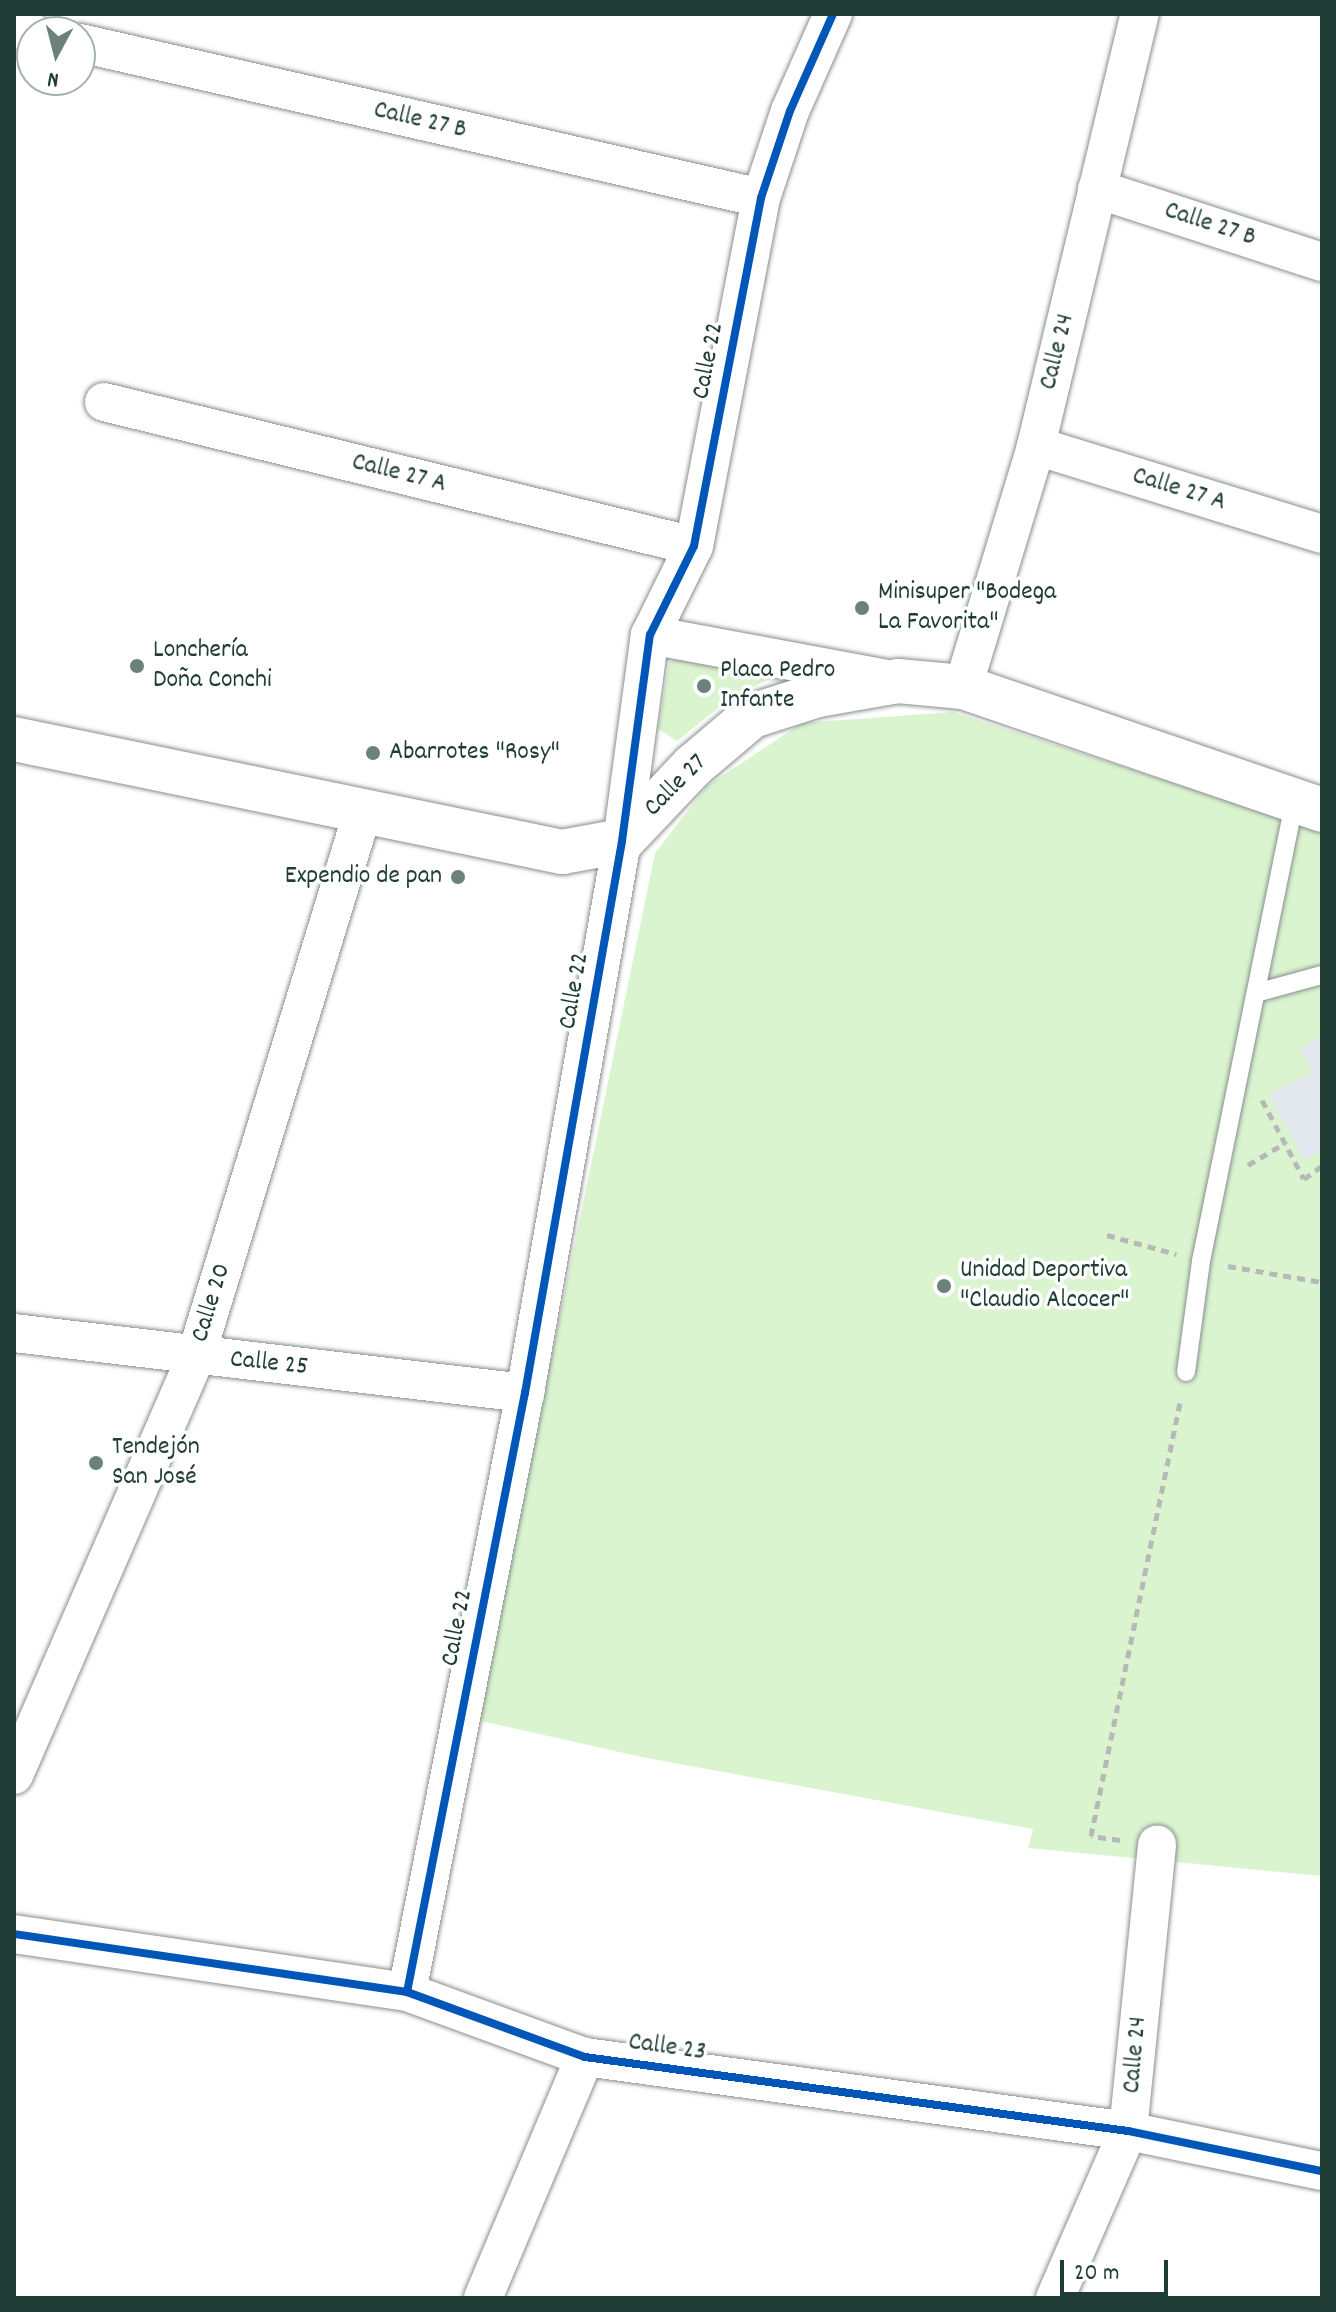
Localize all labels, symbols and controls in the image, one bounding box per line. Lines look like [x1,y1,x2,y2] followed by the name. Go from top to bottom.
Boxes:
[16,16,96,96] north arrow
[46,62,61,94] text: N
[370,95,470,147] street label: Calle 27 B
[1160,196,1260,254] street label: Calle 27 B
[1034,311,1082,393] street label: Calle 24
[686,320,732,402] street label: Calle 22
[349,447,449,501] street label: Calle 27 A
[1128,461,1230,519] street label: Calle 27 A
[878,577,1056,638] place label: Minisuper "Bodega La Favorita"
[853,599,871,617] marker: Minisuper "Bodega La Favorita"
[153,635,272,696] place label: Lonchería Doña Conchi
[720,655,835,716] place label: Placa Pedro Infante
[128,657,146,675] marker: Lonchería Doña Conchi
[695,677,713,695] marker: Placa Pedro Infante
[389,737,560,769] place label: Abarrotes "Rosy"
[364,744,382,762] marker: Abarrotes "Rosy"
[638,748,714,824] street label: Calle 27
[285,861,442,893] place label: Expendio de pan
[449,868,467,886] marker: Expendio de pan
[553,950,597,1032] street label: Calle 22
[960,1255,1129,1316] place label: Unidad Deportiva "Claudio Alcocer"
[185,1260,239,1346] street label: Calle 20
[935,1277,953,1295] marker: Unidad Deportiva "Claudio Alcocer"
[228,1344,310,1384] street label: Calle 25
[112,1432,200,1494] place label: Tendejón San José
[87,1454,105,1472] marker: Tendejón San José
[435,1587,481,1669] street label: Calle 22
[1117,2015,1155,2095] street label: Calle 24
[626,2027,708,2069] street label: Calle 23
[1064,2244,1172,2294] scale bar
[1074,2257,1120,2291] text: 20 m

